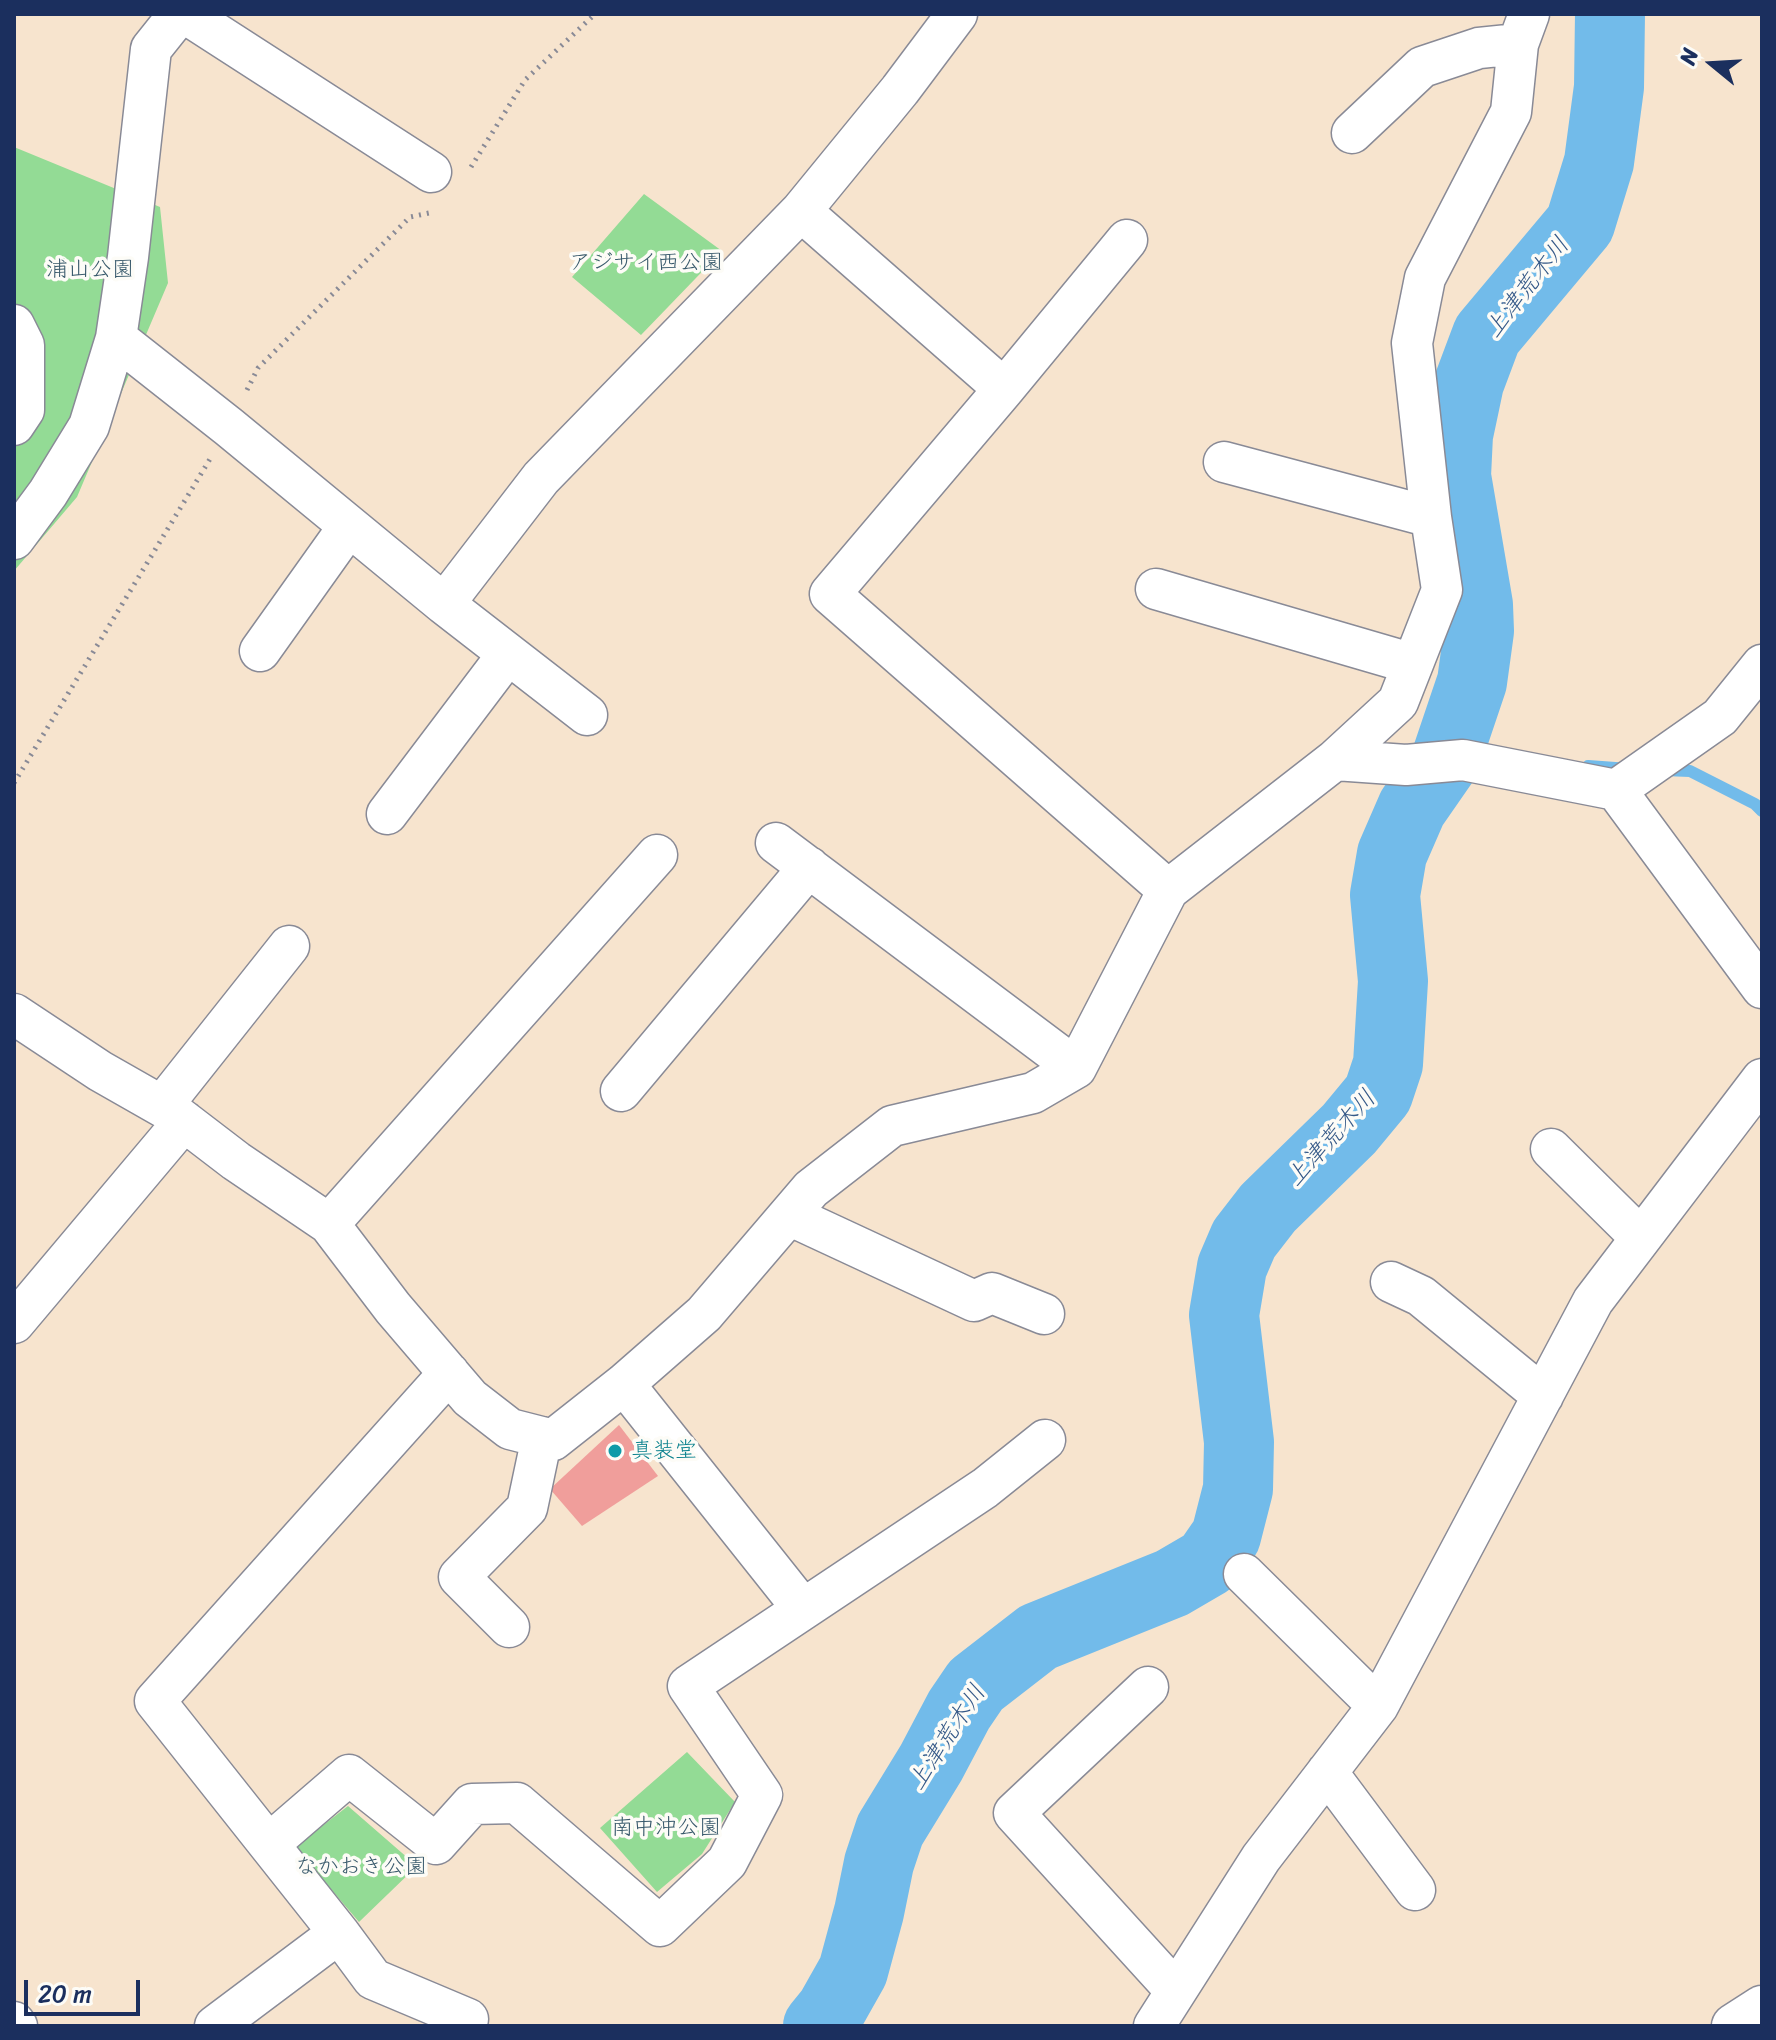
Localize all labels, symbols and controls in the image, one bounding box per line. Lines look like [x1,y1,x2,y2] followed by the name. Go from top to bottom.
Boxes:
[1672,24,1752,104] north arrow
[1668,43,1710,70] text: N
[1480,232,1576,344] water label: 上津荒木川
[569,250,723,276] park label: アジサイ西公園
[46,257,134,283] park label: 浦山公園
[1281,1085,1383,1193] water label: 上津荒木川
[631,1438,697,1464] place label: 真装堂
[606,1442,624,1460] marker: 真装堂
[903,1680,993,1796] water label: 上津荒木川
[611,1815,721,1841] park label: 南中沖公園
[295,1854,427,1880] park label: なかおき公園
[28,1964,144,2014] scale bar
[38,1973,92,2015] text: 20 m

